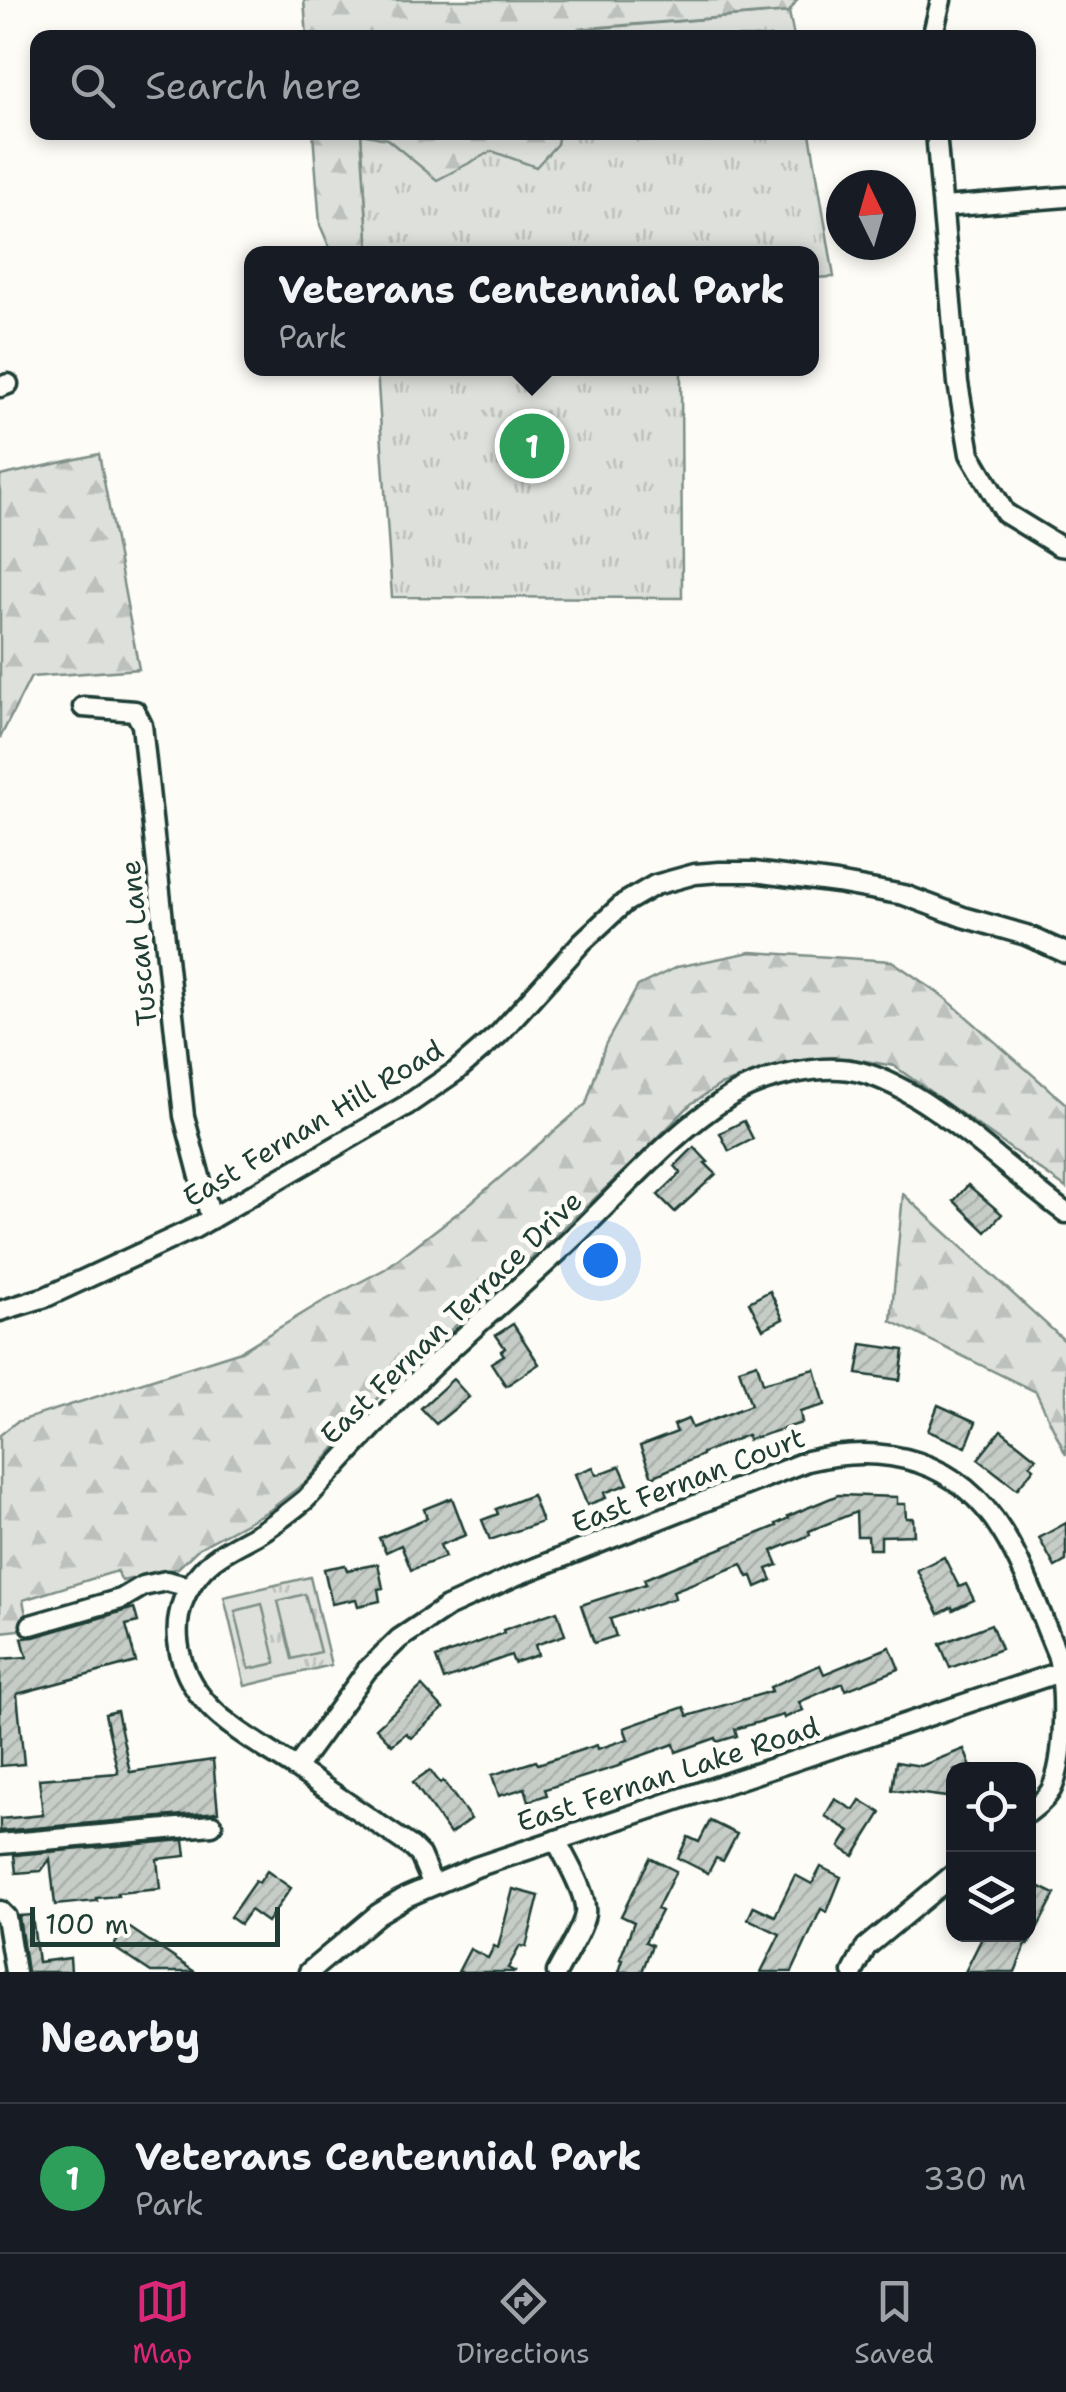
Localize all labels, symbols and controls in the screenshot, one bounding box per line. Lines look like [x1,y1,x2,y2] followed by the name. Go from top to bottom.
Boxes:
[30,30,1036,140] search box
[65,58,120,113] icon: search
[145,60,362,111] text: Search here
[826,170,916,260] north arrow
[244,246,819,376] popup
[278,264,785,315] text: Veterans Centennial Park
[278,315,347,358] text: Park
[500,408,564,484] pin: 1
[110,858,166,1028] street label: Tuscan Lane
[176,1030,450,1216] street label: East Fernan Hill Road
[312,1182,590,1452] street label: East Fernan Terrace Drive
[575,1235,626,1286] your location
[566,1418,810,1542] street label: East Fernan Court
[512,1707,824,1841] street label: East Fernan Lake Road
[946,1762,1036,1942] map controls
[946,1762,1036,1852] button: locate
[946,1852,1036,1942] button: layers
[30,1902,280,1946] scale bar
[45,1905,129,1943] text: 100 m
[40,2009,200,2065] text: Nearby
[135,2131,642,2182] text: Veterans Centennial Park
[65,2157,80,2200] text: 1
[923,2157,1026,2200] text: 330 m
[135,2182,204,2225] text: Park
[132,2274,192,2372] tab: Map
[457,2274,590,2372] tab: Directions
[854,2274,934,2372] tab: Saved

